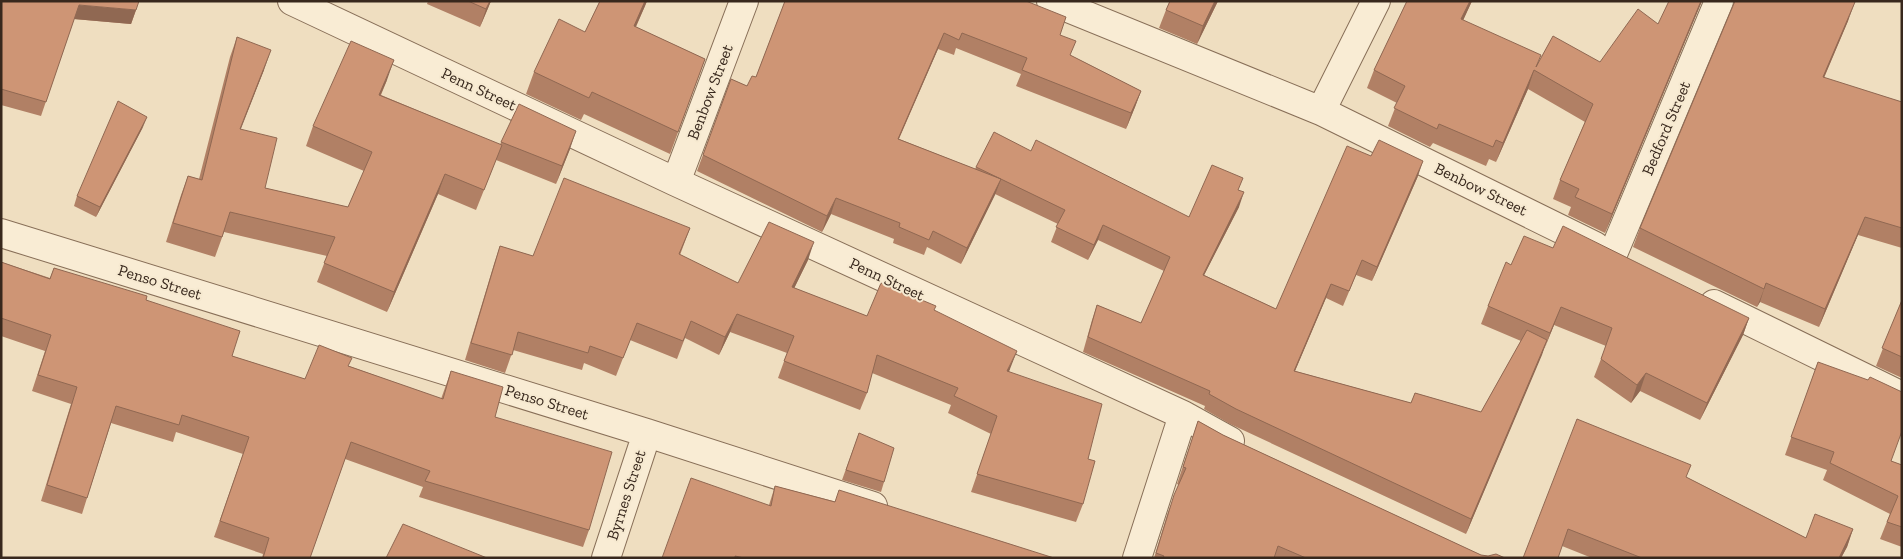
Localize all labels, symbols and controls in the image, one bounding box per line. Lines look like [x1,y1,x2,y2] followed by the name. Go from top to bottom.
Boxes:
[683,42,737,142] street label: Benbow Street
[439,63,520,115] street label: Penn Street
[1638,78,1694,178] street label: Bedford Street
[1432,158,1530,220] street label: Benbow Street
[847,253,928,305] street label: Penn Street
[116,260,204,304] street label: Penso Street
[503,380,591,424] street label: Penso Street
[602,447,650,543] street label: Byrnes Street

